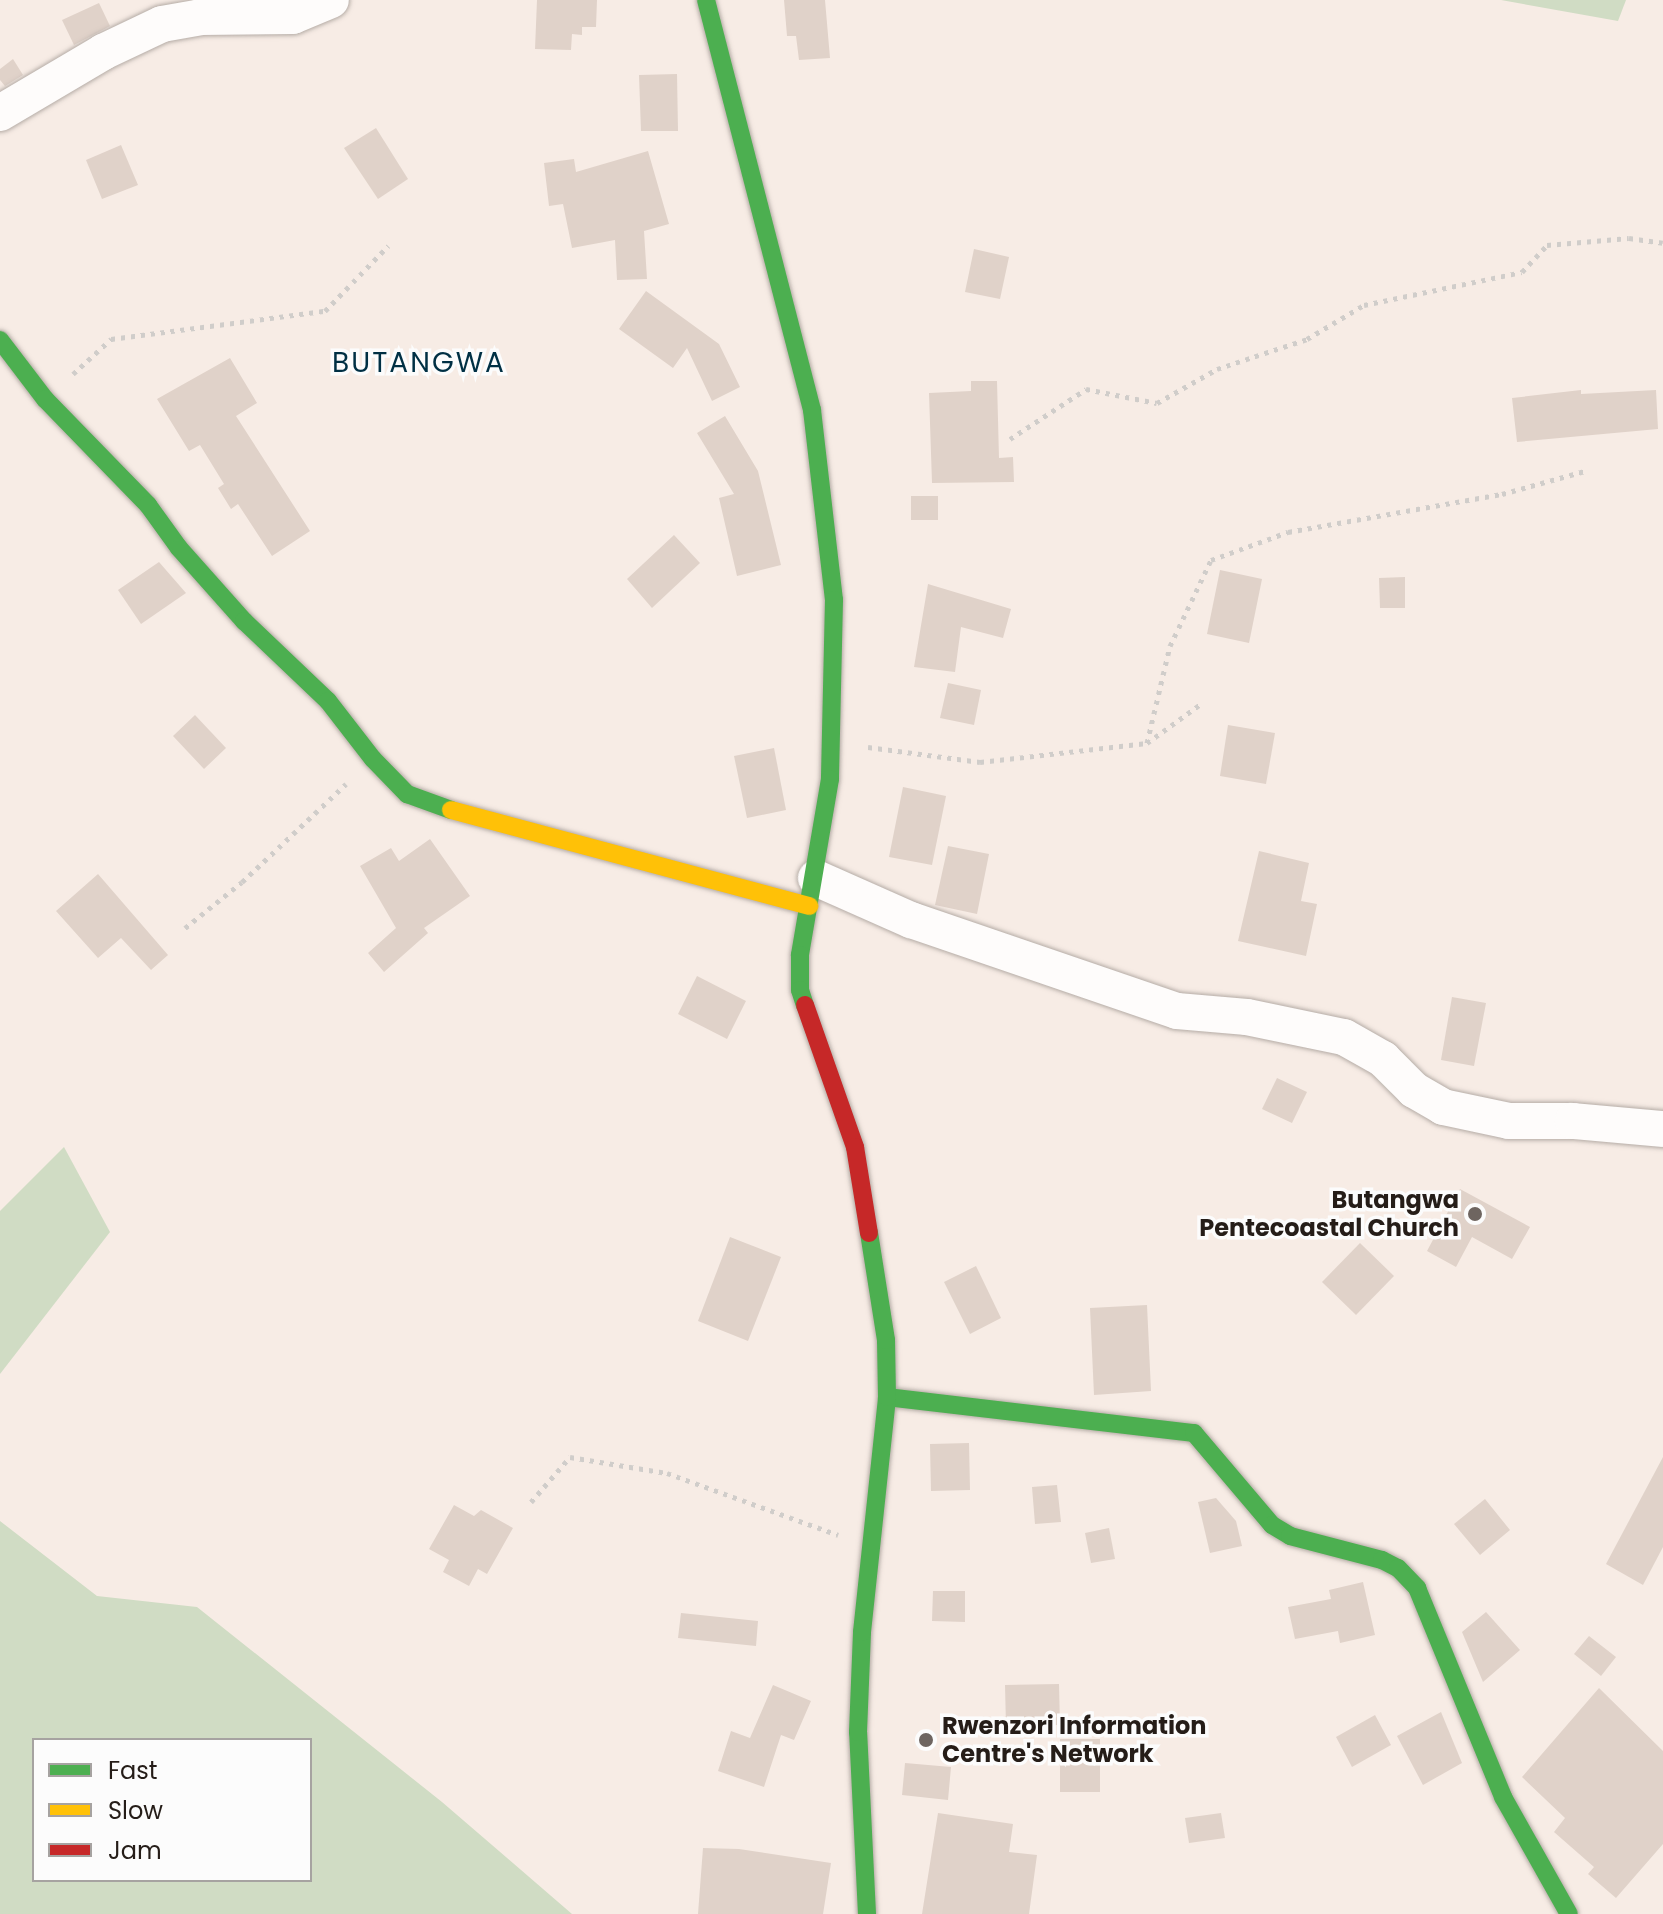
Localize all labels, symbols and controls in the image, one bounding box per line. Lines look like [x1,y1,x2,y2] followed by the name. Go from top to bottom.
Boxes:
[332,346,506,380] district label: BUTANGWA
[1199,1186,1459,1242] place label: Butangwa Pentecoastal Church
[1466,1205,1484,1223] marker: Butangwa Pentecoastal Church
[942,1712,1206,1768] place label: Rwenzori Information Centre's Network
[917,1731,935,1749] marker: Rwenzori Information Centre's Network
[32,1738,312,1882] legend
[108,1754,158,1787] text: Fast
[108,1794,163,1827] text: Slow
[108,1834,162,1867] text: Jam

